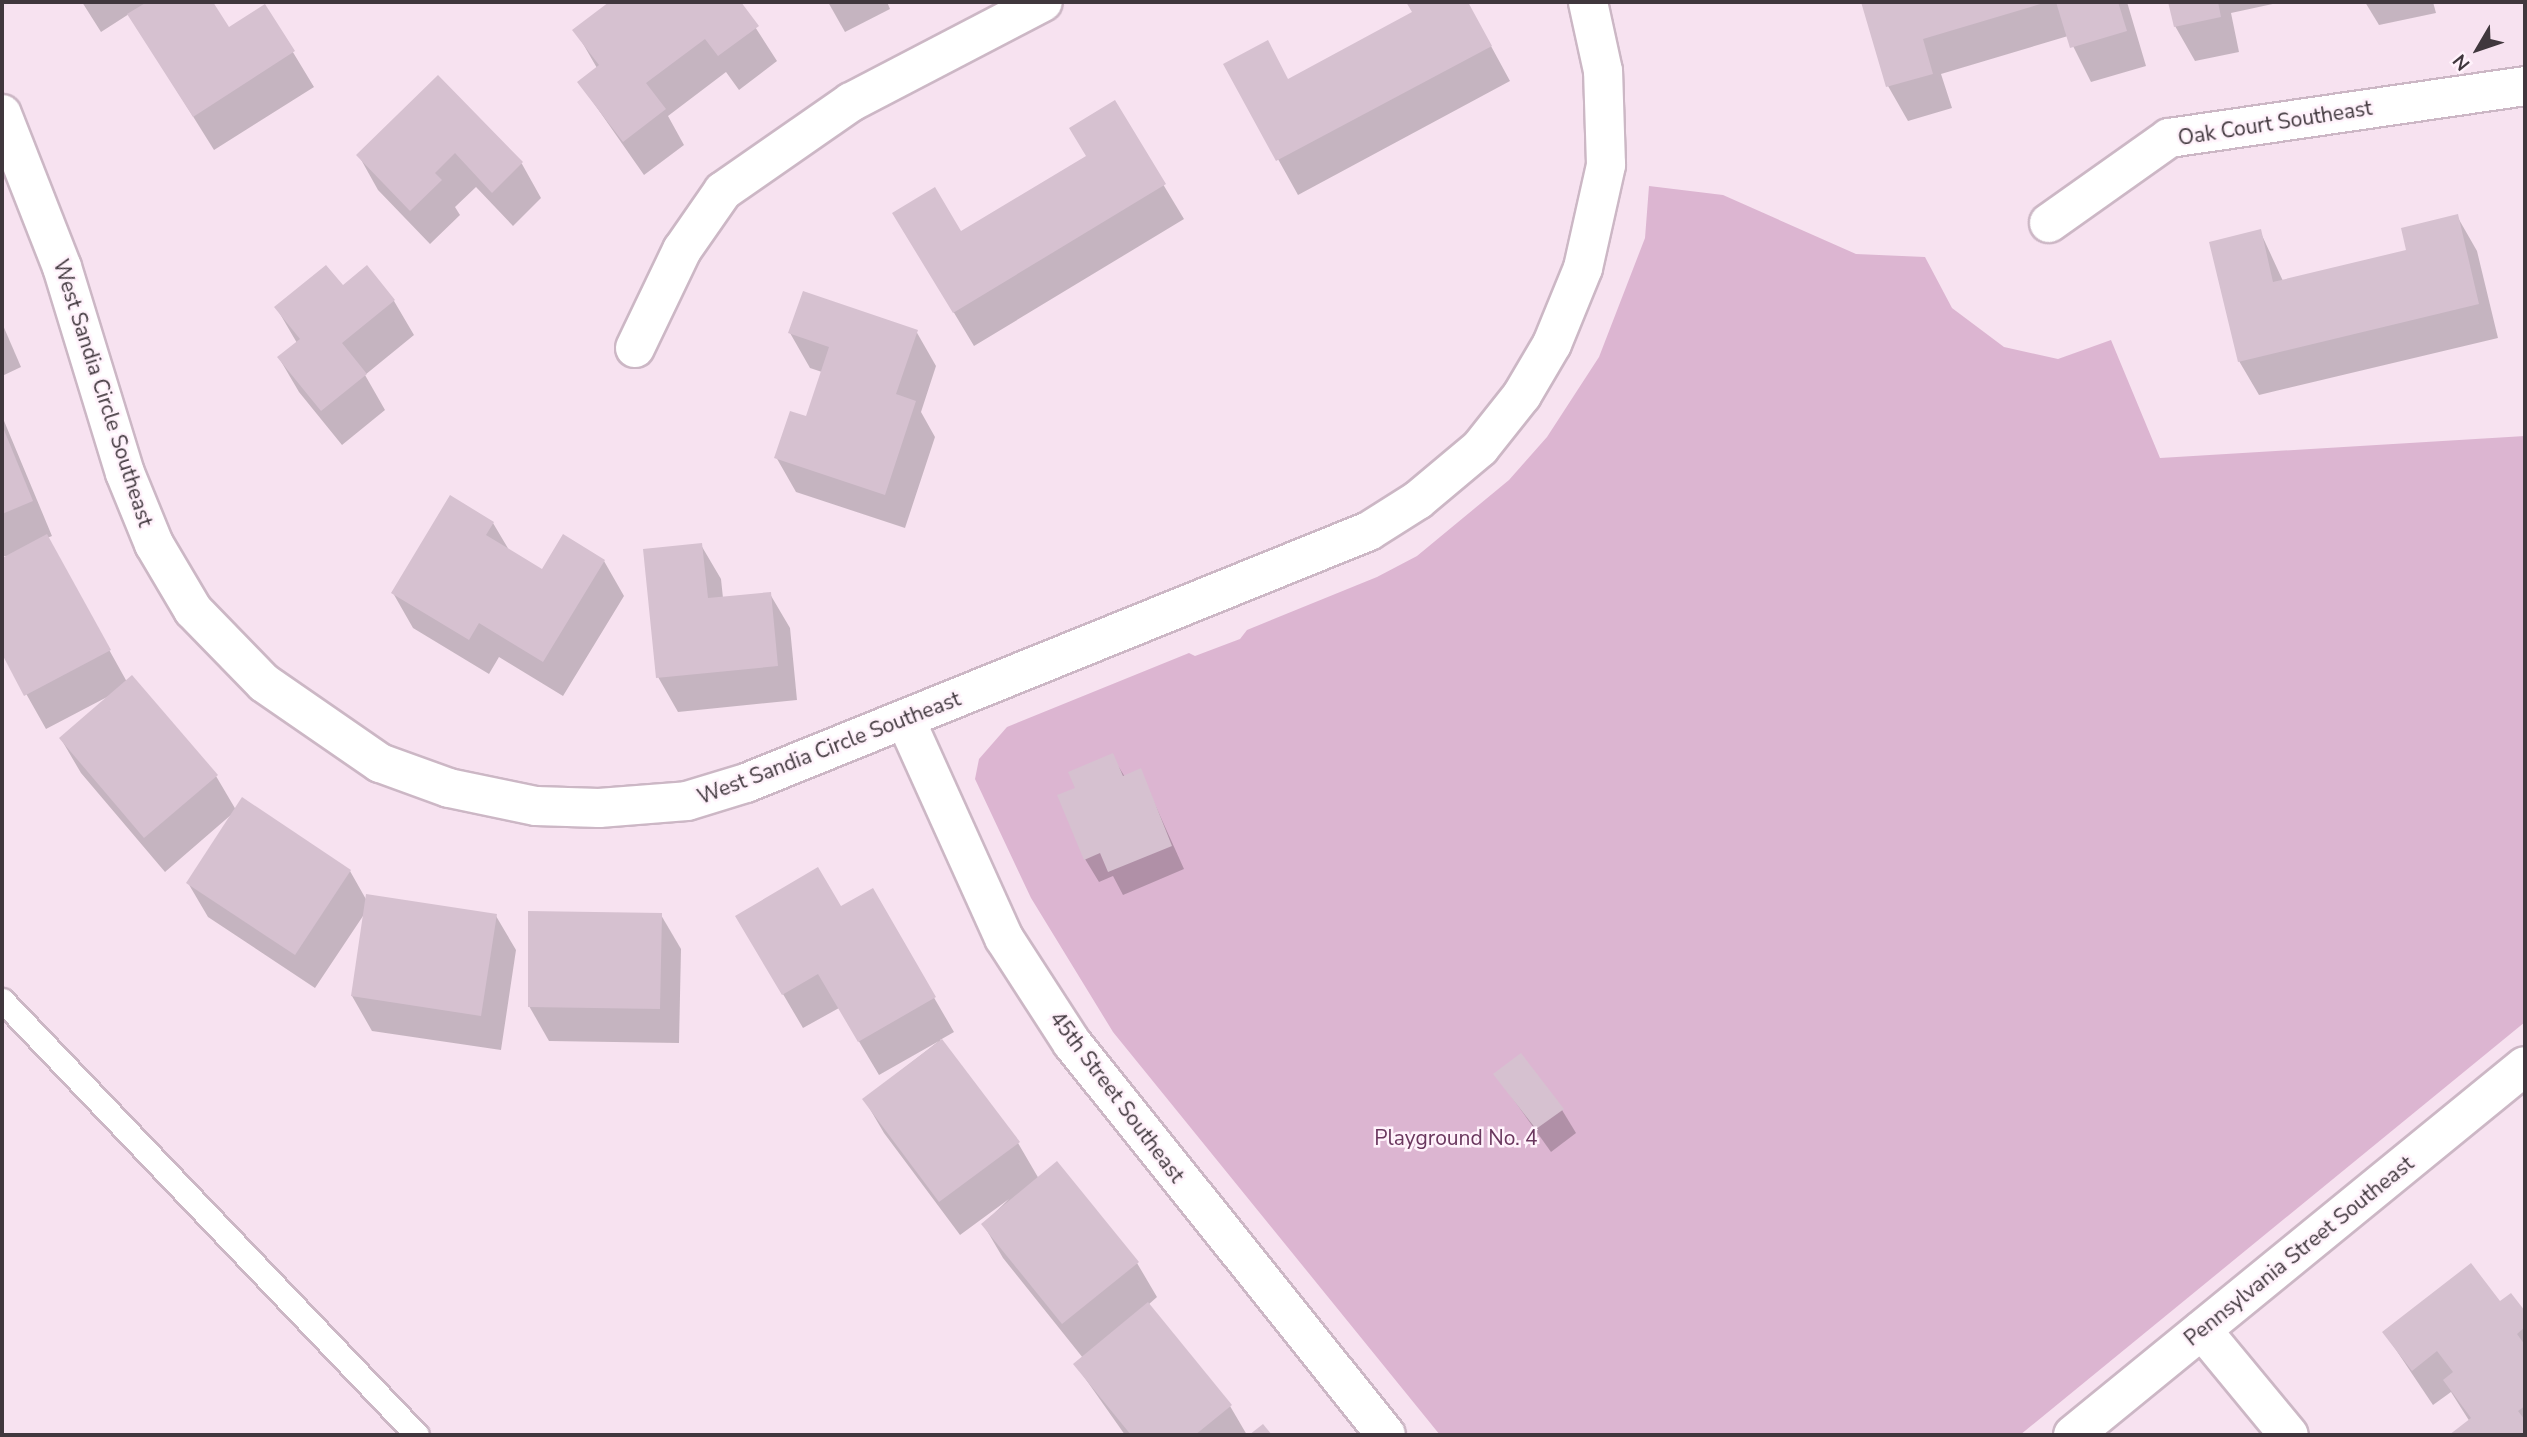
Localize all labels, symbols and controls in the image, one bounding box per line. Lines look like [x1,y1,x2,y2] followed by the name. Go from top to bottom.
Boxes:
[2443,14,2513,84] north arrow
[2447,49,2476,76] text: N
[2176,95,2374,151] street label: Oak Court Southeast
[48,256,158,530] street label: West Sandia Circle Southeast
[694,686,964,810] street label: West Sandia Circle Southeast
[1044,1006,1190,1188] street label: 45th Street Southeast
[1374,1125,1538,1151] park label: Playground No. 4
[2179,1151,2419,1351] street label: Pennsylvania Street Southeast

